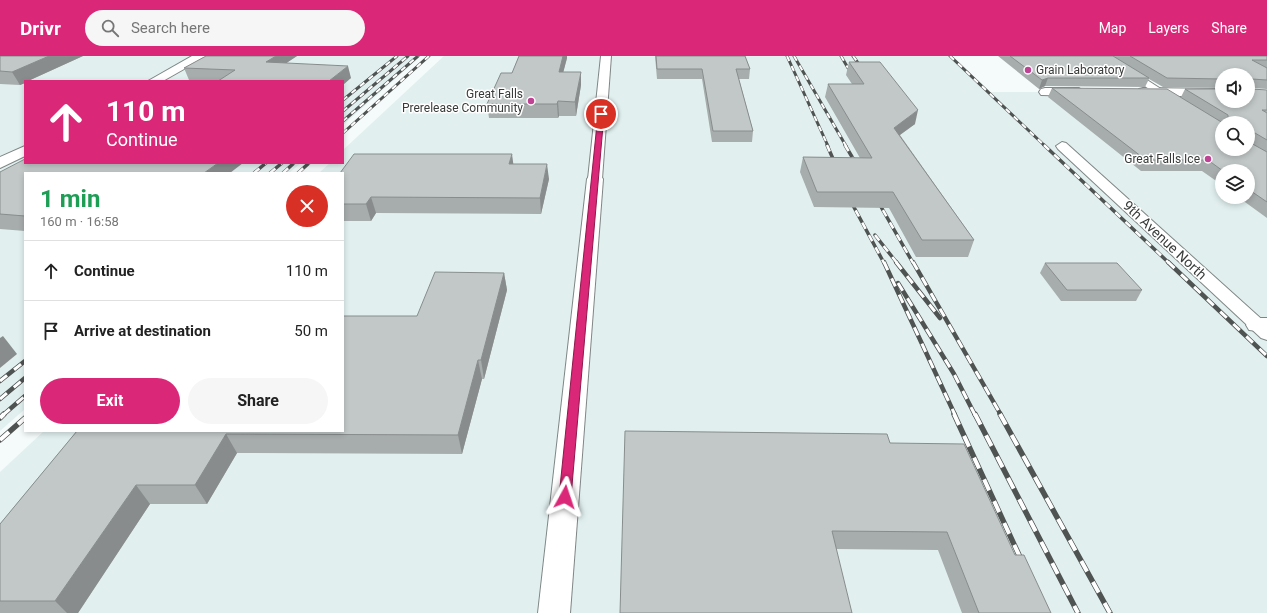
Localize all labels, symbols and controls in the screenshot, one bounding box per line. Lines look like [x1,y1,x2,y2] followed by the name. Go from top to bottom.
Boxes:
[85,10,365,46] search box
[20,17,61,40] text: Drivr
[99,17,121,39] icon: search
[131,19,210,37] text: Search here
[1099,20,1126,36] text: Map
[1148,20,1189,36] text: Layers
[1211,20,1247,36] text: Share
[1036,63,1125,77] place label: Grain Laboratory
[1023,65,1033,75] marker: Grain Laboratory
[1215,68,1255,204] map controls
[1215,68,1255,108] button: sound
[402,87,523,115] place label: Great Falls Prerelease Community
[106,95,185,128] text: 110 m
[40,96,92,148] icon: ahead
[526,96,536,106] marker: Great Falls Prerelease Community
[584,97,618,131] pin
[590,103,612,125] icon: arrive
[1215,116,1255,156] button: search
[106,129,178,150] text: Continue
[1124,152,1200,166] place label: Great Falls Ice
[1203,154,1213,164] marker: Great Falls Ice
[1215,164,1255,204] button: layers
[40,185,100,213] text: 1 min
[286,185,328,227] button: close
[1120,197,1210,283] street label: 9th Avenue North
[40,214,119,229] text: 160 m · 16:58
[40,260,62,282] icon: ahead
[74,262,135,280] text: Continue
[286,262,328,280] text: 110 m
[40,320,62,342] icon: arrive
[74,322,211,340] text: Arrive at destination
[294,322,328,340] text: 50 m
[40,378,180,424] button: Exit
[188,378,328,424] button: Share
[544,476,586,518] position arrow

